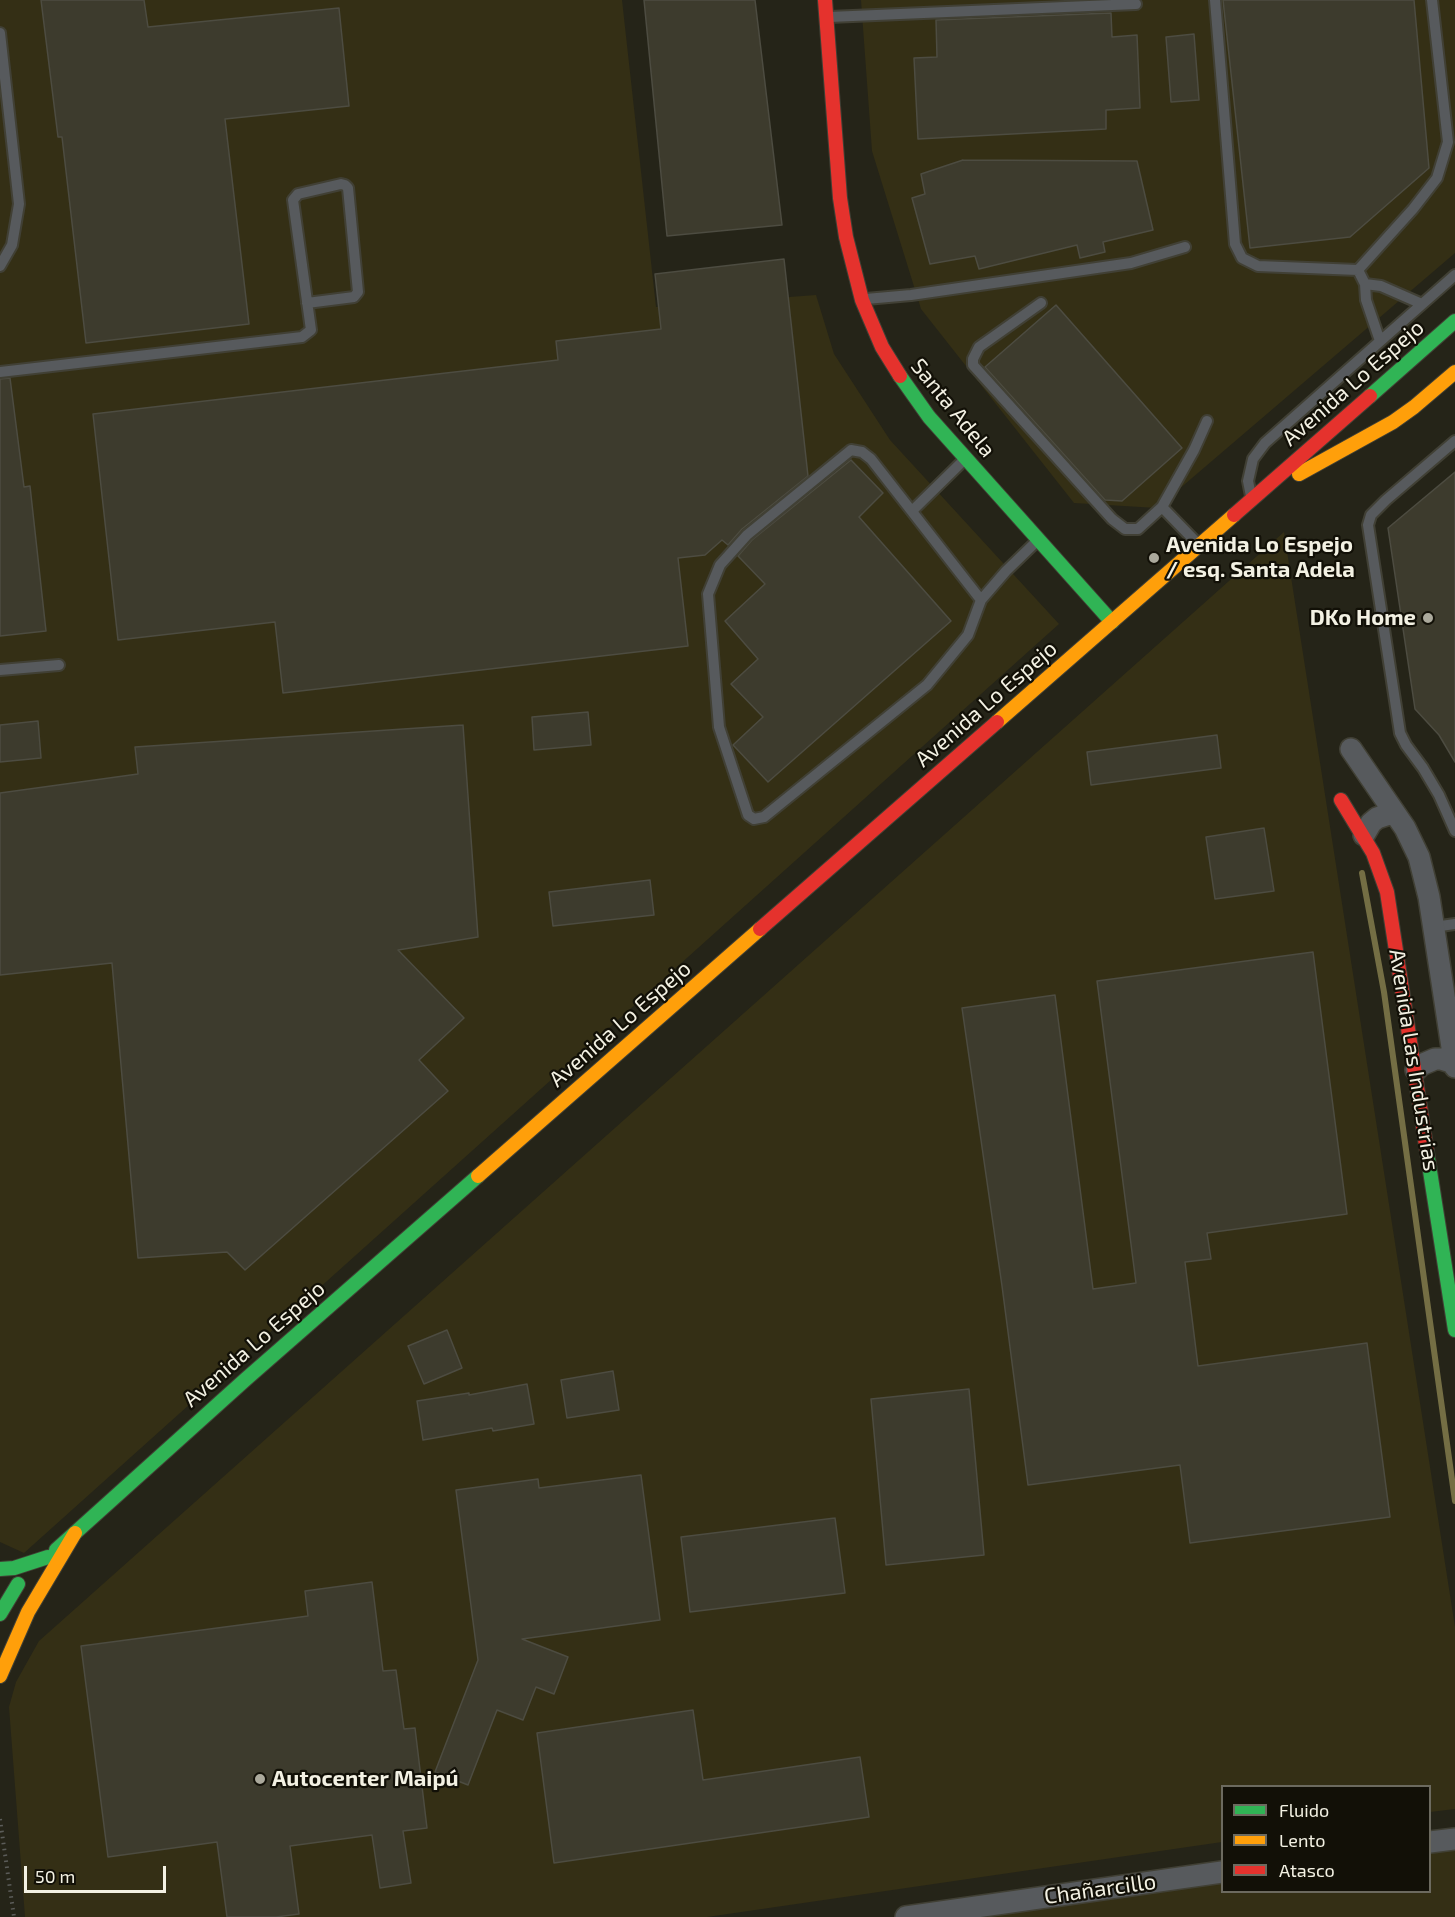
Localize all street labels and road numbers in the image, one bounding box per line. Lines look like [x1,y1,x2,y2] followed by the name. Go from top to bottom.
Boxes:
[1277,314,1429,452] street label: Avenida Lo Espejo
[905,353,1001,463] street label: Santa Adela
[910,635,1062,773] street label: Avenida Lo Espejo
[1383,947,1445,1173] street label: Avenida Las Industrias
[544,955,696,1093] street label: Avenida Lo Espejo
[178,1275,330,1413] street label: Avenida Lo Espejo
[1042,1868,1158,1910] street label: Chañarcillo

